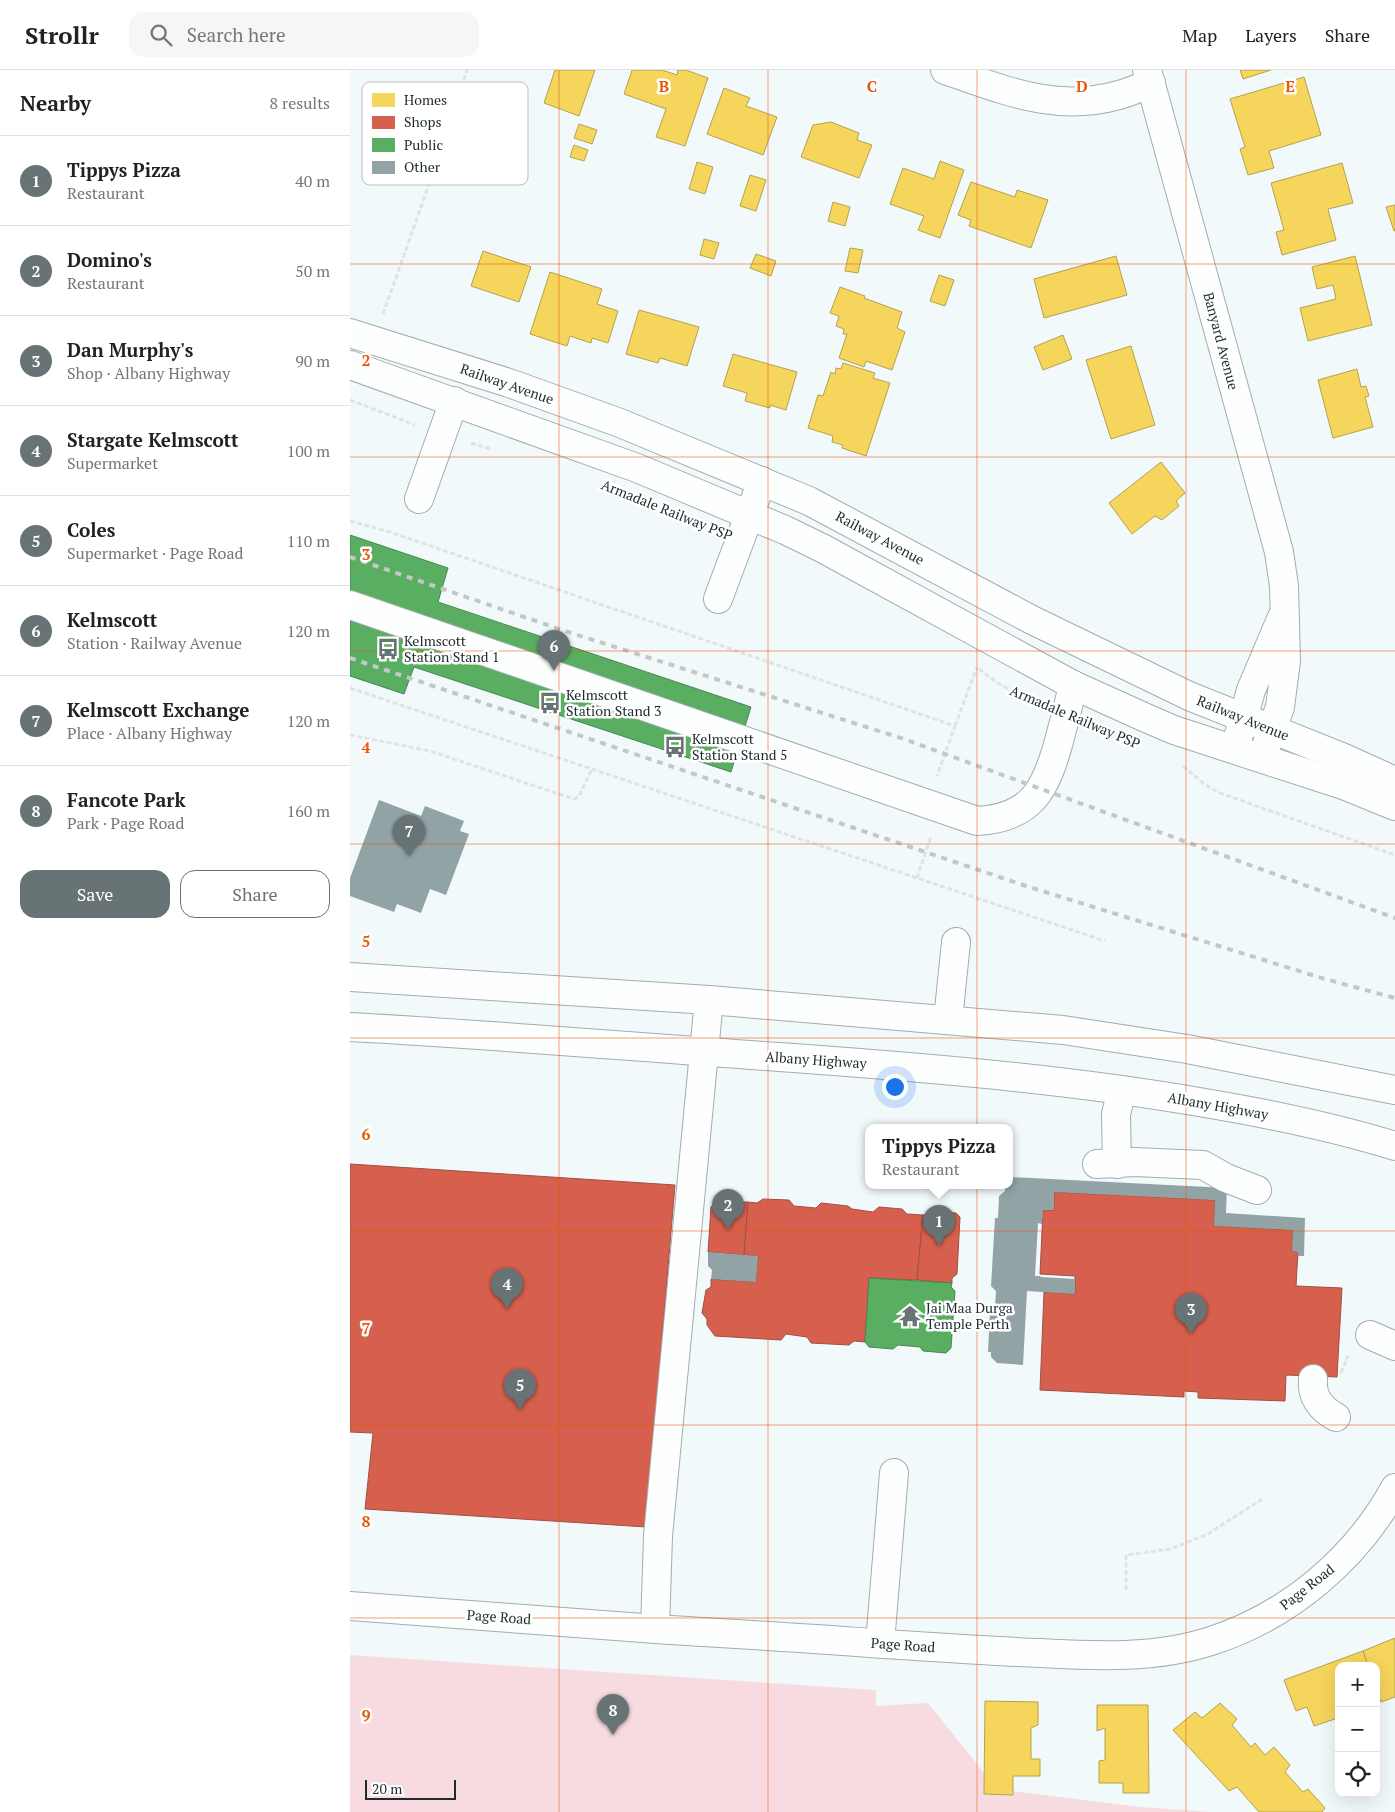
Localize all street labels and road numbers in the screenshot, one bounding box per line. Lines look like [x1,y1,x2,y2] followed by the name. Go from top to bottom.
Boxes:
[1199,290,1244,392] street label: Banyard Avenue
[458,359,556,408] street label: Railway Avenue
[599,475,736,545] street label: Armadale Railway PSP
[833,506,928,569] street label: Railway Avenue
[1007,680,1143,753] street label: Armadale Railway PSP
[1194,690,1292,745] street label: Railway Avenue
[765,1046,868,1073] street label: Albany Highway
[1166,1087,1271,1124] street label: Albany Highway
[1275,1559,1338,1614] street label: Page Road
[466,1605,532,1628] street label: Page Road
[870,1633,936,1656] street label: Page Road

